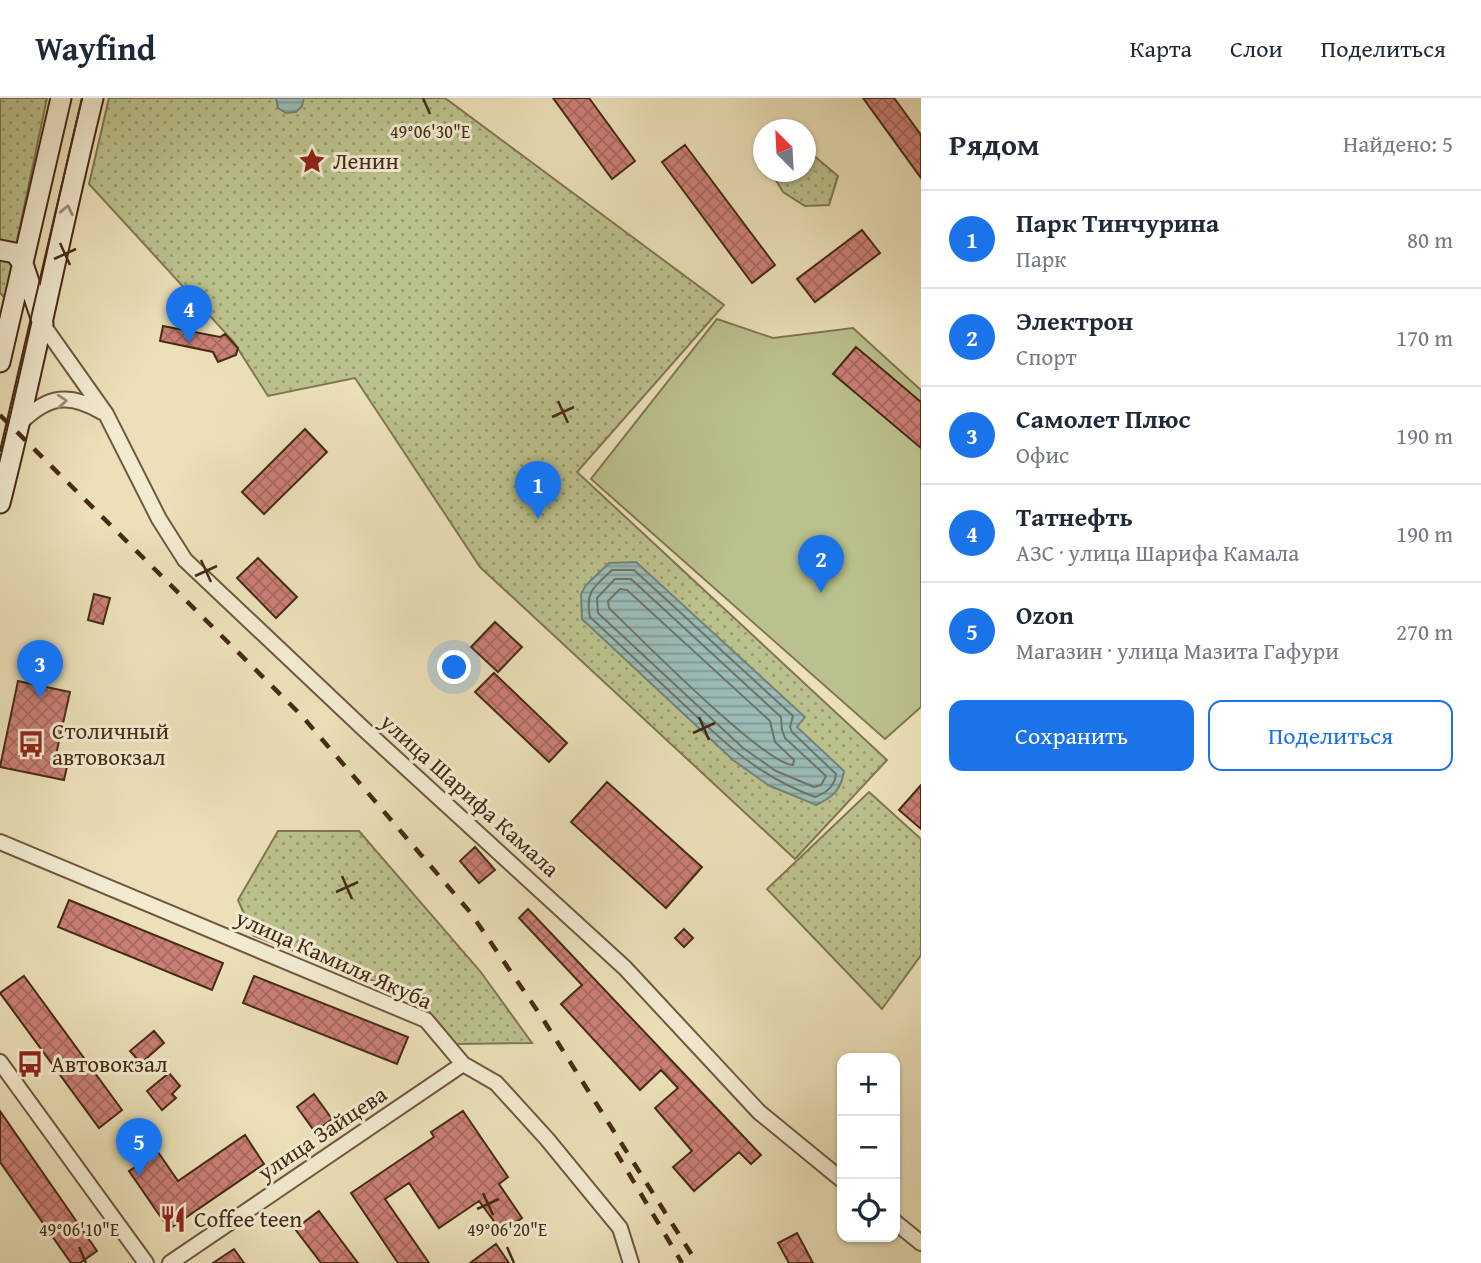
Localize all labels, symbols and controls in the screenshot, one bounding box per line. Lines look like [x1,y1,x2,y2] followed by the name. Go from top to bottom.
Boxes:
[35,24,156,72] text: Wayfind
[1130,31,1192,66] text: Карта
[1230,31,1283,66] text: Слои
[1321,31,1446,66] text: Поделиться
[390,118,470,145] text: 49°06'30"E
[753,119,816,182] north arrow
[949,122,1040,166] text: Рядом
[1343,127,1453,160] text: Найдено: 5
[333,144,399,177] place label: Ленин
[297,146,327,176] place icon: Ленин
[1016,203,1219,242] text: Парк Тинчурина
[58,204,73,216] one-way arrow
[966,223,978,256] text: 1
[1407,223,1453,256] text: 80 m
[1016,242,1066,275] text: Парк
[166,285,212,343] pin: 4
[1016,301,1133,340] text: Электрон
[966,321,978,354] text: 2
[1396,321,1453,354] text: 170 m
[1016,340,1077,373] text: Спорт
[57,393,68,408] one-way arrow
[1016,399,1191,438] text: Самолет Плюс
[966,419,978,452] text: 3
[1396,419,1453,452] text: 190 m
[1016,438,1069,471] text: Офис
[515,461,561,519] pin: 1
[1016,497,1133,536] text: Татнефть
[966,517,978,550] text: 4
[1396,517,1453,550] text: 190 m
[798,535,844,593] pin: 2
[1016,536,1299,569] text: АЗС · улица Шарифа Камала
[1016,595,1074,634] text: Ozon
[966,615,978,648] text: 5
[1396,615,1453,648] text: 270 m
[1016,634,1339,667] text: Магазин · улица Мазита Гафури
[17,640,63,698] pin: 3
[437,650,471,684] your location
[949,700,1194,771] button: Сохранить
[1208,700,1453,771] button: Поделиться
[373,704,567,884] street label: улица Шарифа Камала
[52,714,169,773] place label: Столичный автовокзал
[16,729,46,759] bus stop icon: Столичный автовокзал
[230,900,438,1017] street label: улица Камиля Якуба
[51,1047,168,1080] place label: Автовокзал
[15,1049,45,1079] bus stop icon: Автовокзал
[837,1053,900,1242] map controls
[837,1053,900,1116] button: +
[250,1077,393,1189] street label: улица Зайцева
[837,1116,900,1179] button: −
[116,1118,162,1176] pin: 5
[837,1179,900,1242] button: locate
[194,1202,302,1235] place label: Coffee teen
[158,1204,188,1234] restaurant icon: Coffee teen
[39,1216,119,1243] text: 49°06'10"E
[467,1216,547,1243] text: 49°06'20"E

